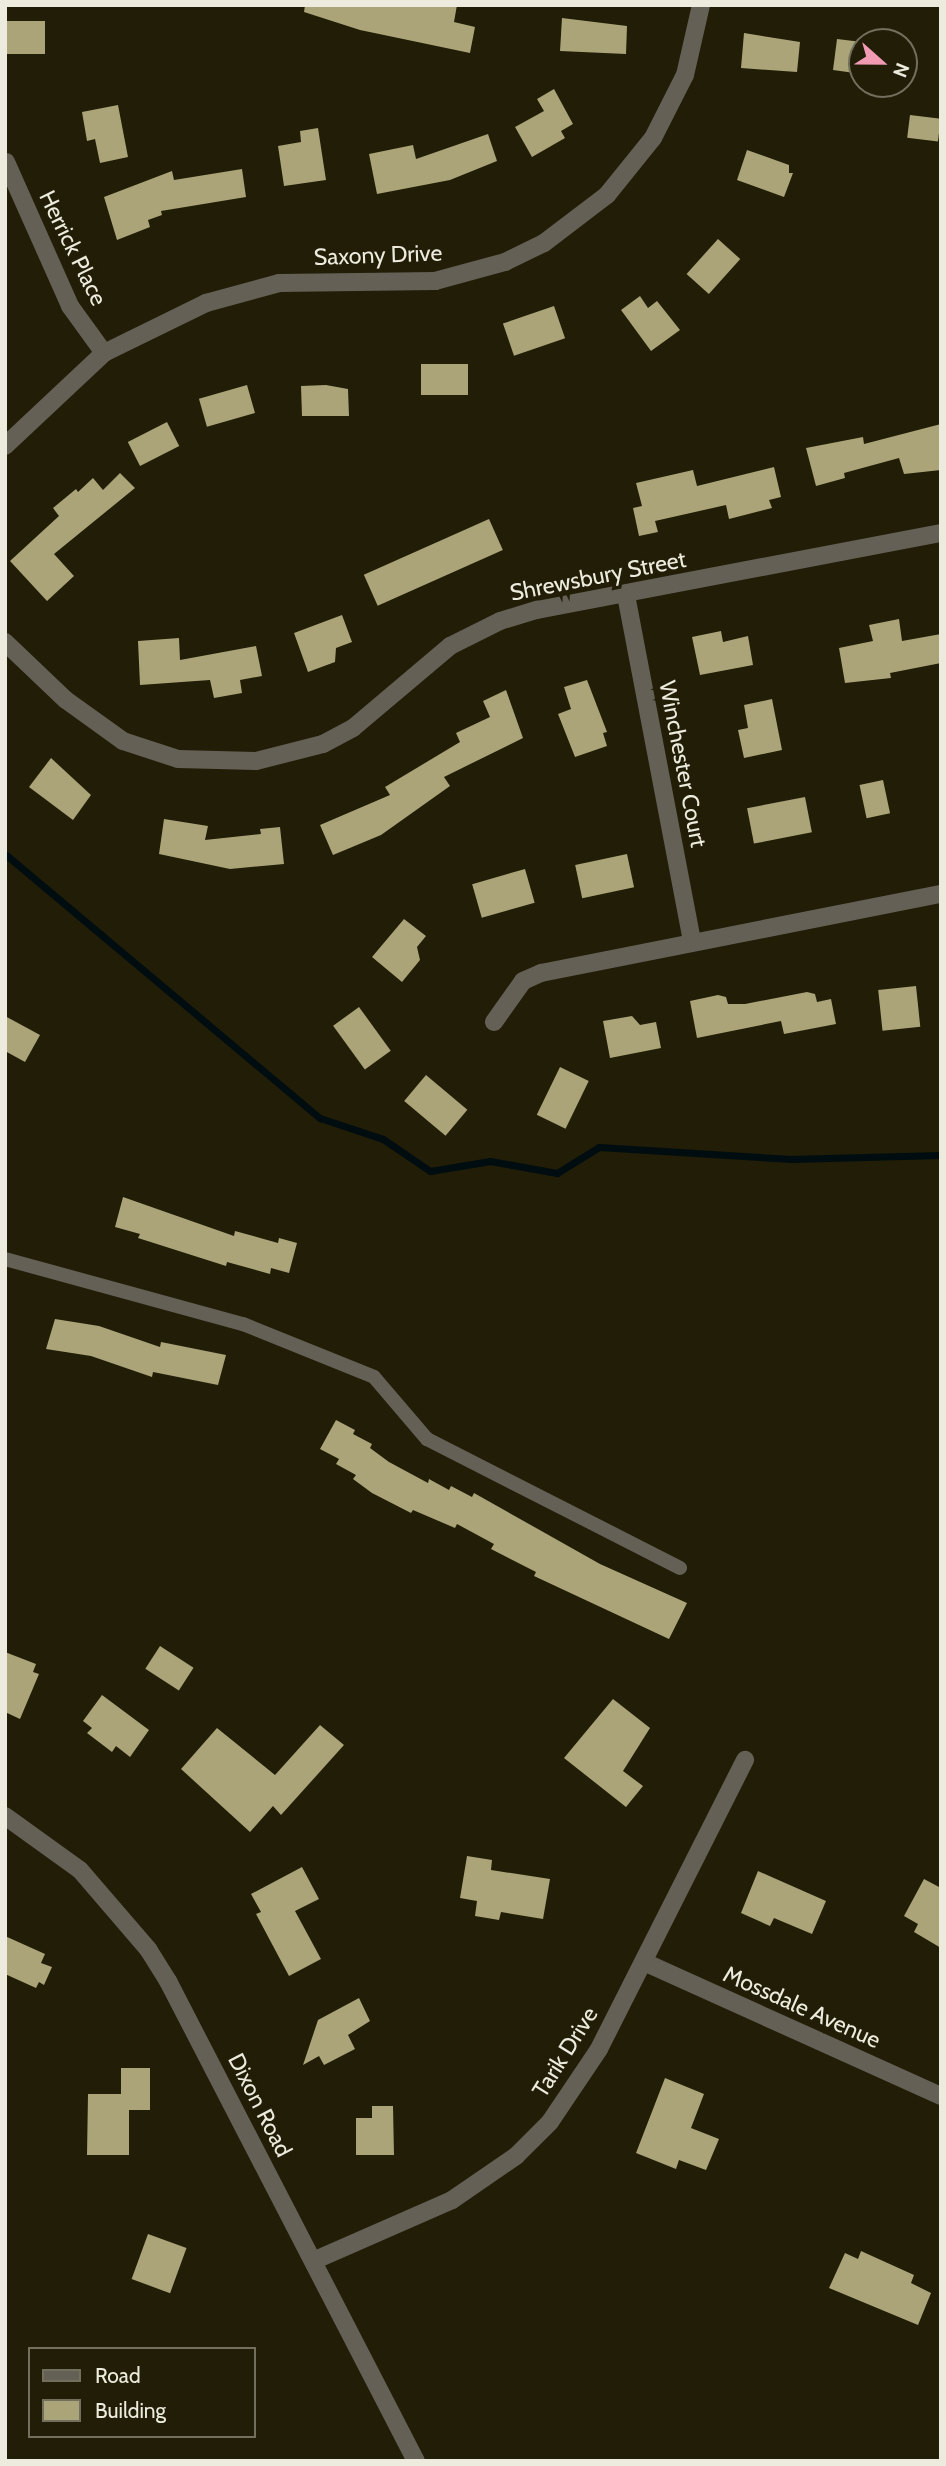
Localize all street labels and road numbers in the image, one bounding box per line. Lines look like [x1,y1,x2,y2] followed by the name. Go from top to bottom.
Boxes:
[33,186,113,310] street label: Herrick Place
[313,239,443,271] street label: Saxony Drive
[508,545,688,607] street label: Shrewsbury Street
[653,678,713,850] street label: Winchester Court
[719,1960,885,2054] street label: Mossdale Avenue
[527,2002,603,2102] street label: Tarik Drive
[222,2049,298,2161] street label: Dixon Road

